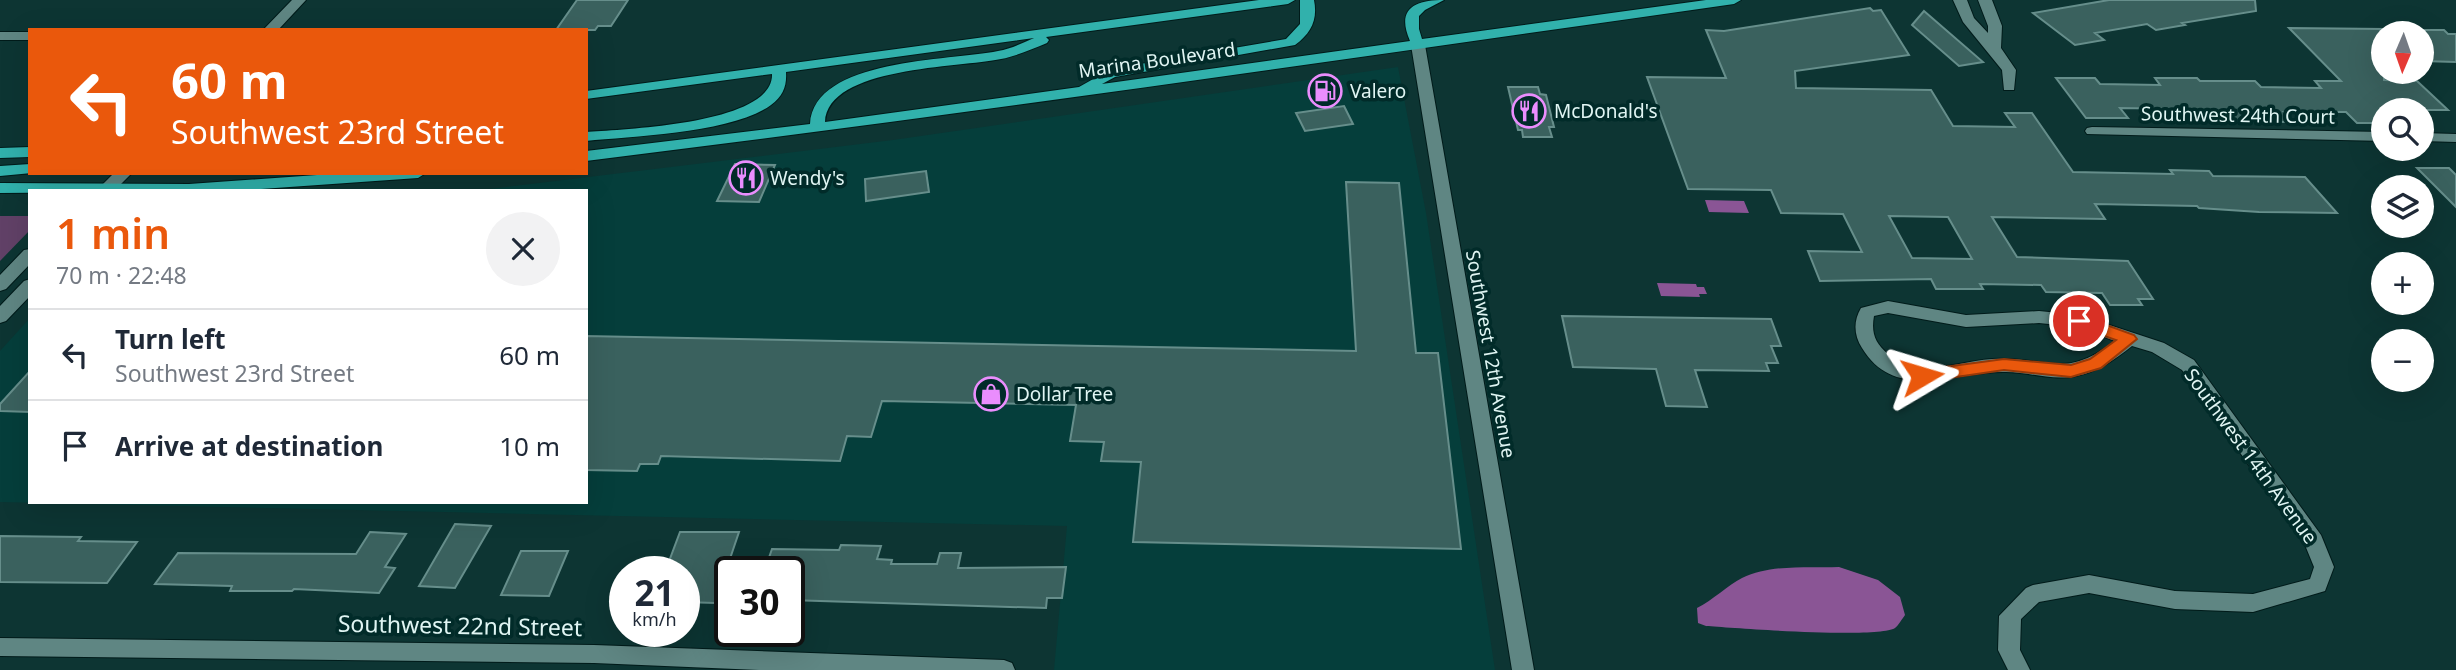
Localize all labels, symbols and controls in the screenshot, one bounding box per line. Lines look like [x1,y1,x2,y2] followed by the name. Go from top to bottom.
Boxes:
[2371,21,2434,84] north arrow
[2371,21,2434,392] map controls
[1077,36,1237,84] street label: Marina Boulevard
[171,47,288,113] text: 60 m
[56,56,147,147] icon: left
[1306,72,1344,110] fuel station icon: Valero
[1350,78,1406,104] place label: Valero
[1510,92,1548,130] restaurant icon: McDonald's
[1554,98,1658,124] place label: McDonald's
[2371,98,2434,161] button: search
[2141,100,2335,130] street label: Southwest 24th Court
[171,110,504,153] text: Southwest 23rd Street
[727,159,765,197] restaurant icon: Wendy's
[770,165,845,191] place label: Wendy's
[2371,175,2434,238] button: layers
[56,204,170,261] text: 1 min
[486,212,560,286] button: close
[1460,248,1522,460] street label: Southwest 12th Avenue
[2371,252,2434,315] button: +
[56,259,187,291] text: 70 m · 22:48
[2049,291,2109,351] pin
[2060,302,2098,340] icon: arrive
[115,321,226,357] text: Turn left
[2371,329,2434,392] button: −
[56,336,94,374] icon: left
[499,337,560,373] text: 60 m
[1885,339,1959,413] position arrow
[115,357,354,389] text: Southwest 23rd Street
[2179,363,2323,549] street label: Southwest 14th Avenue
[972,375,1010,413] shop icon: Dollar Tree
[1016,381,1113,407] place label: Dollar Tree
[56,427,94,465] icon: arrive
[115,428,384,464] text: Arrive at destination
[499,428,560,464] text: 10 m
[714,556,805,647] speed limit sign: 30
[634,569,675,616] text: 21
[338,607,583,643] street label: Southwest 22nd Street
[632,607,677,631] text: km/h

